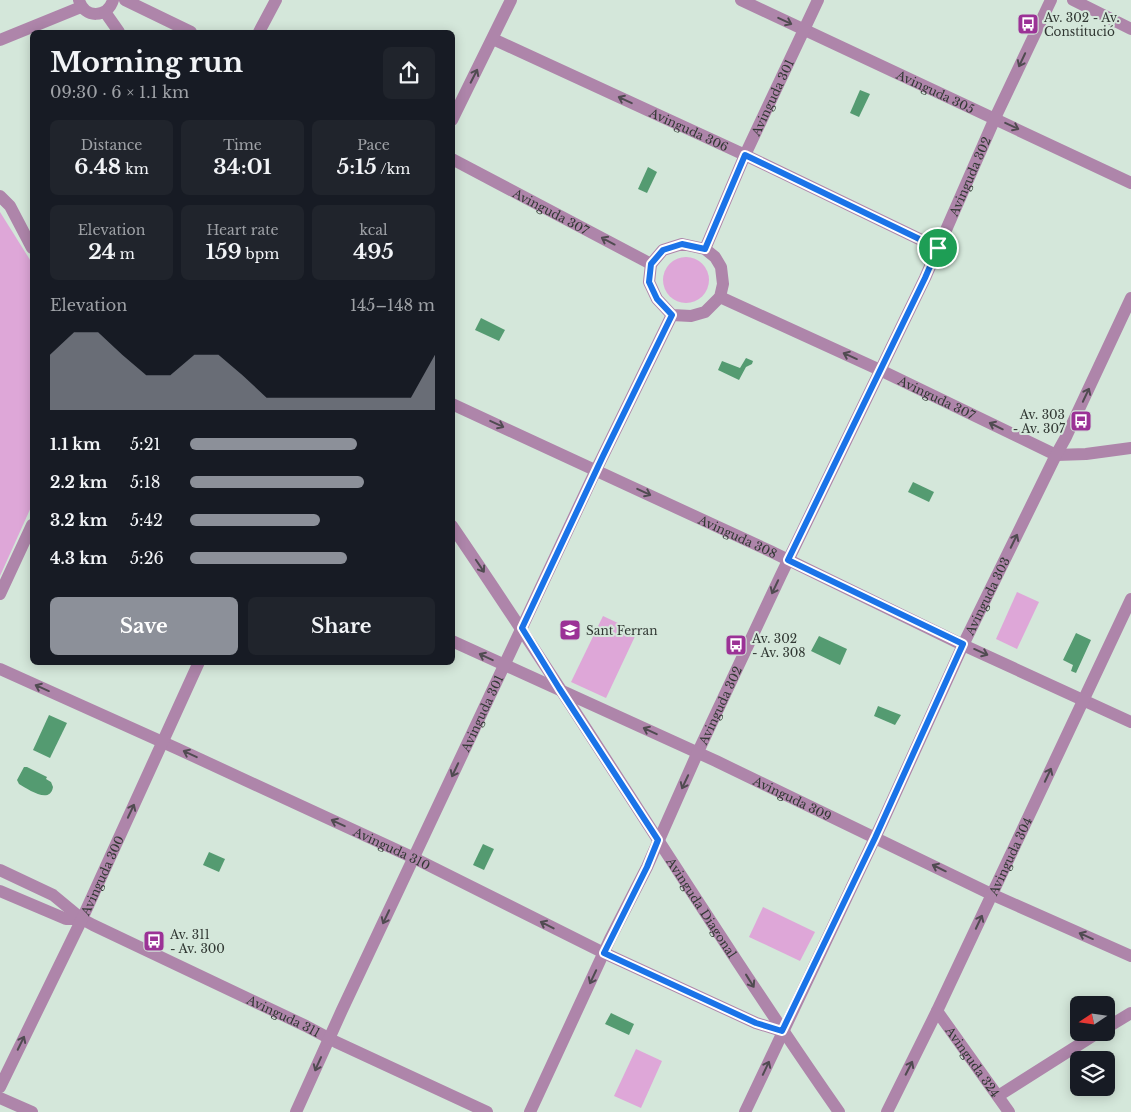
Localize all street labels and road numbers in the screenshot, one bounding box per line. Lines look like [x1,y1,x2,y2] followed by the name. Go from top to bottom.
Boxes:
[747,57,797,139] street label: Avinguda 301
[893,66,977,116] street label: Avinguda 305
[646,104,731,154] street label: Avinguda 306
[945,134,993,219] street label: Avinguda 302
[510,185,592,238] street label: Avinguda 307
[895,372,979,423] street label: Avinguda 307
[695,511,780,561] street label: Avinguda 308
[961,554,1012,638] street label: Avinguda 303
[695,664,745,748] street label: Avinguda 302
[457,672,506,755] street label: Avinguda 301
[750,772,834,823] street label: Avinguda 309
[985,815,1035,898] street label: Avinguda 304
[350,823,433,872] street label: Avinguda 310
[77,833,127,919] street label: Avinguda 300
[663,854,740,961] street label: Avinguda Diagonal
[244,991,323,1040] street label: Avinguda 311
[942,1022,1003,1100] street label: Avinguda 324

